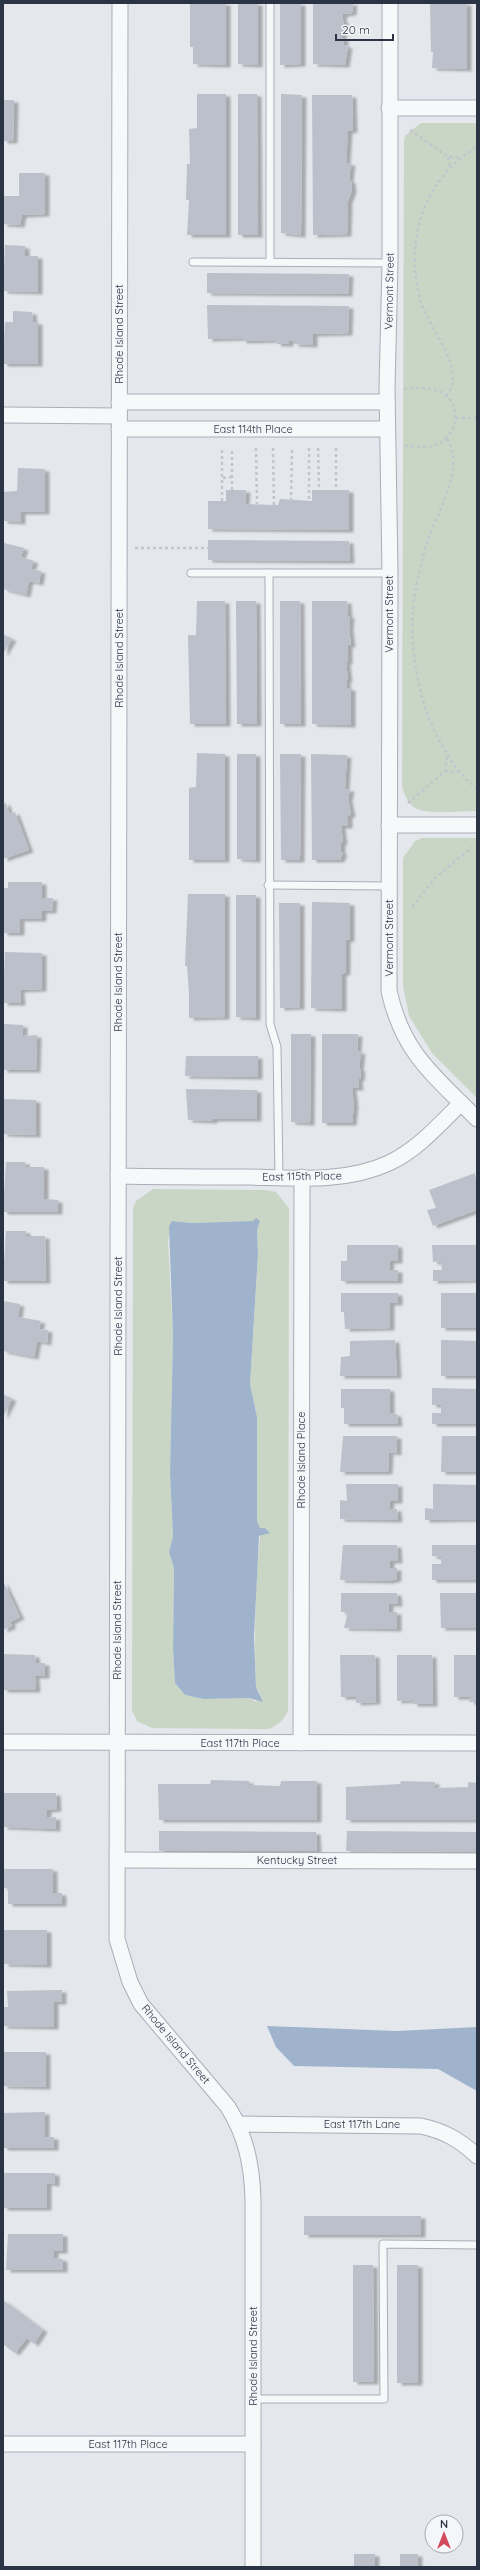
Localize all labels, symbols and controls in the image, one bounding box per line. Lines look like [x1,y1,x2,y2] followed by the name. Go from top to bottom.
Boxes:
[336,16,393,42] scale bar
[342,22,370,37] text: 20 m
[381,252,397,330] street label: Vermont Street
[112,284,126,384] street label: Rhode Island Street
[213,422,293,436] street label: East 114th Place
[382,575,396,653] street label: Vermont Street
[112,608,126,708] street label: Rhode Island Street
[382,899,396,977] street label: Vermont Street
[111,932,125,1032] street label: Rhode Island Street
[262,1168,342,1184] street label: East 115th Place
[111,1256,125,1356] street label: Rhode Island Street
[294,1412,308,1508] street label: Rhode Island Place
[110,1580,124,1680] street label: Rhode Island Street
[200,1736,280,1750] street label: East 117th Place
[257,1853,338,1867] street label: Kentucky Street
[139,2001,213,2087] street label: Rhode Island Street
[324,2117,400,2131] street label: East 117th Lane
[246,2306,260,2406] street label: Rhode Island Street
[88,2437,168,2451] street label: East 117th Place
[424,2514,464,2554] north arrow
[440,2517,448,2531] text: N

